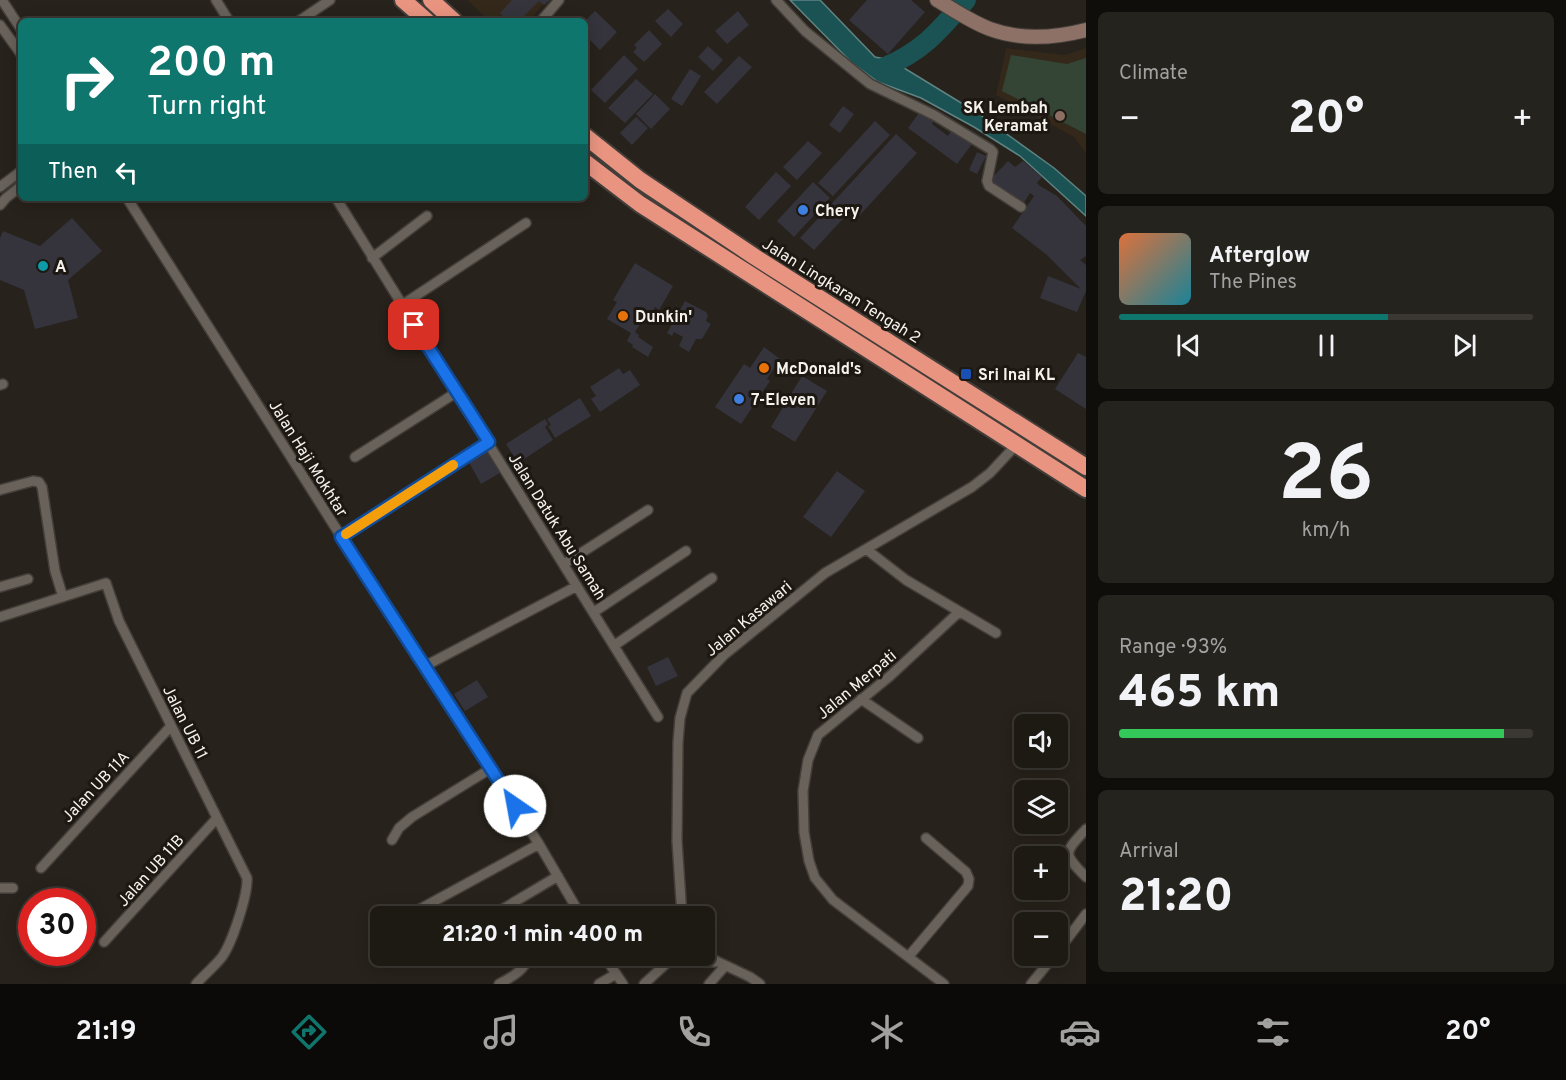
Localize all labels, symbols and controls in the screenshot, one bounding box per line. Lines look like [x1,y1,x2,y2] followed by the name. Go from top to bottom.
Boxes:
[147,38,275,91] text: 200 m
[48,42,126,120] icon: right
[1119,61,1188,87] text: Climate
[147,90,266,124] text: Turn right
[1288,92,1364,149] text: 20°
[963,99,1048,137] place label: SK Lembah Keramat
[1119,100,1140,142] text: −
[1512,100,1533,142] text: +
[1053,109,1067,123] marker: SK Lembah Keramat
[110,156,143,189] icon: left
[48,159,98,186] text: Then
[815,202,860,222] place label: Chery
[796,203,810,217] marker: Chery
[758,235,924,349] street label: Jalan Lingkaran Tengah 2
[1209,243,1310,270] text: Afterglow
[55,258,66,278] place label: A
[36,259,50,273] marker: A
[1209,270,1297,296] text: The Pines
[388,299,439,350] pin
[397,308,430,341] icon: arrive
[635,308,692,328] place label: Dunkin'
[616,309,630,323] marker: Dunkin'
[1172,329,1205,362] icon: previous
[1310,329,1343,362] icon: pause
[1448,329,1481,362] icon: next
[776,360,862,380] place label: McDonald's
[757,361,771,375] marker: McDonald's
[978,366,1055,386] place label: Sri Inai KL
[959,367,973,381] marker: Sri Inai KL
[751,391,816,411] place label: 7-Eleven
[732,392,746,406] marker: 7-Eleven
[263,397,351,521] street label: Jalan Haji Mokhtar
[1278,429,1374,528] text: 26
[503,450,610,604] street label: Jalan Datuk Abu Samah
[1302,518,1350,544] text: km/h
[702,577,797,662] street label: Jalan Kasawari
[1119,635,1227,661] text: Range · 93%
[813,646,901,725] street label: Jalan Merpati
[1119,666,1280,723] text: 465 km
[157,683,211,763] street label: Jalan UB 11
[1014,714,1068,966] map controls
[1014,714,1068,768] button: sound
[58,747,135,827] street label: Jalan UB 11A
[483,774,547,838] position arrow
[1014,780,1068,834] button: layers
[114,831,189,912] street label: Jalan UB 11B
[1119,839,1179,865] text: Arrival
[1014,846,1068,900] button: +
[1119,870,1233,927] text: 21:20
[18,888,96,966] speed limit sign: 30
[1014,912,1068,966] button: −
[442,922,643,949] text: 21:20 · 1 min · 400 m
[288,1011,330,1053] icon: directions
[480,1011,522,1053] icon: music
[673,1011,715,1053] icon: phone
[866,1011,908,1053] icon: climate
[1059,1011,1101,1053] icon: car
[1252,1011,1294,1053] icon: filters
[75,1015,137,1049] text: 21:19
[1445,1015,1490,1049] text: 20°

